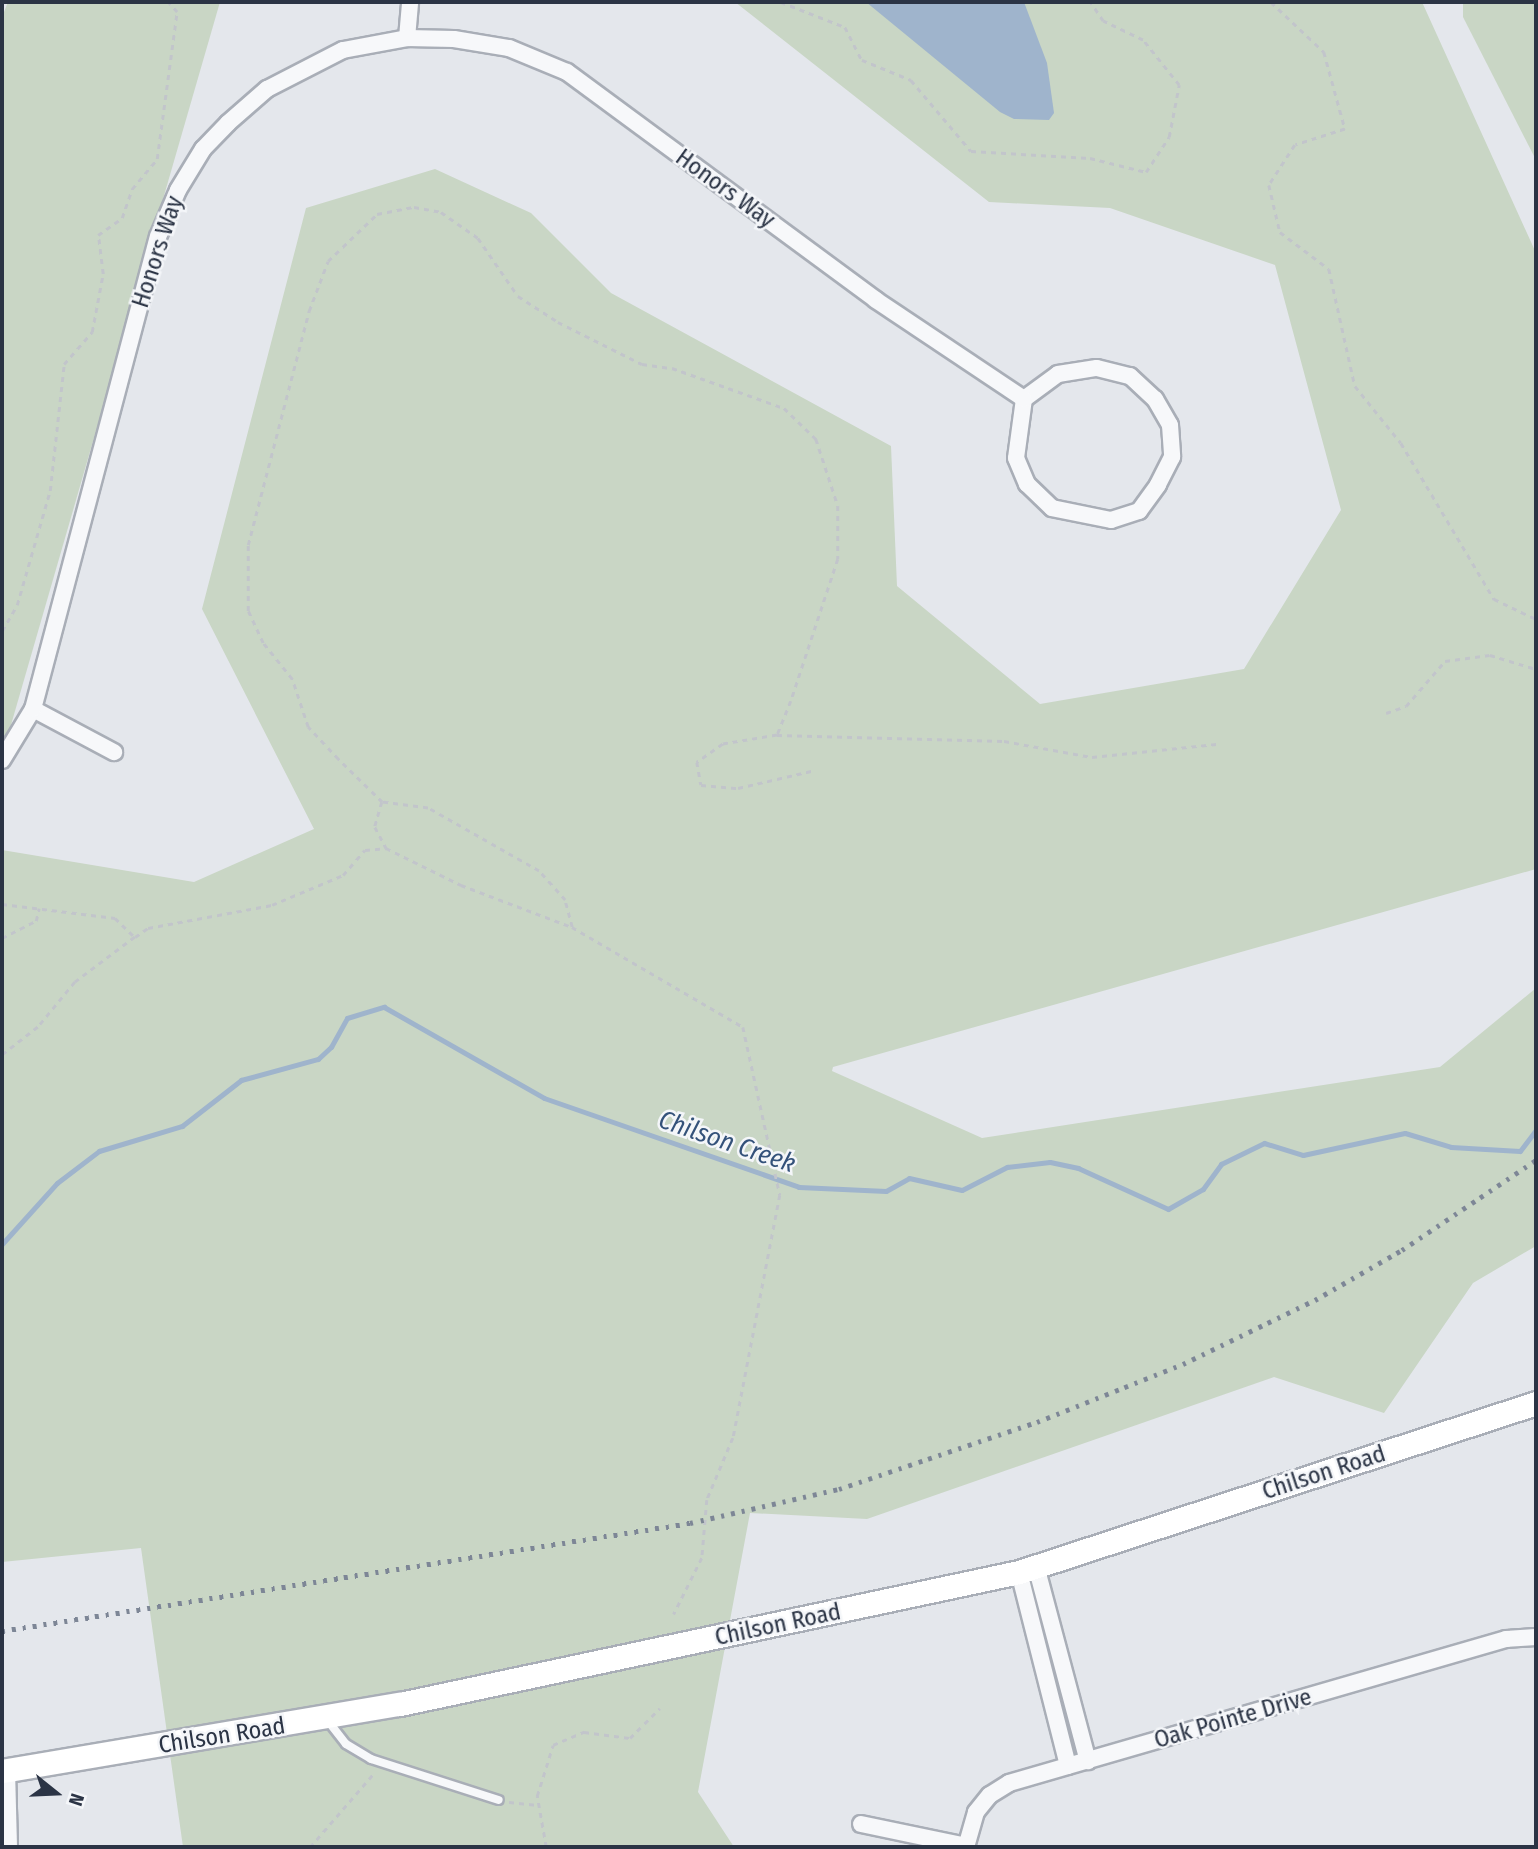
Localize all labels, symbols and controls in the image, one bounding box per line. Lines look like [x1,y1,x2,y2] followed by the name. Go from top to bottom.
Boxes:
[670,143,780,235] street label: Honors Way
[126,193,190,311] street label: Honors Way
[655,1104,799,1180] water label: Chilson Creek
[1259,1440,1389,1506] street label: Chilson Road
[712,1598,844,1652] street label: Chilson Road
[1151,1683,1315,1755] street label: Oak Pointe Drive
[157,1712,287,1760] street label: Chilson Road
[21,1758,91,1828] north arrow
[64,1791,89,1809] text: N

